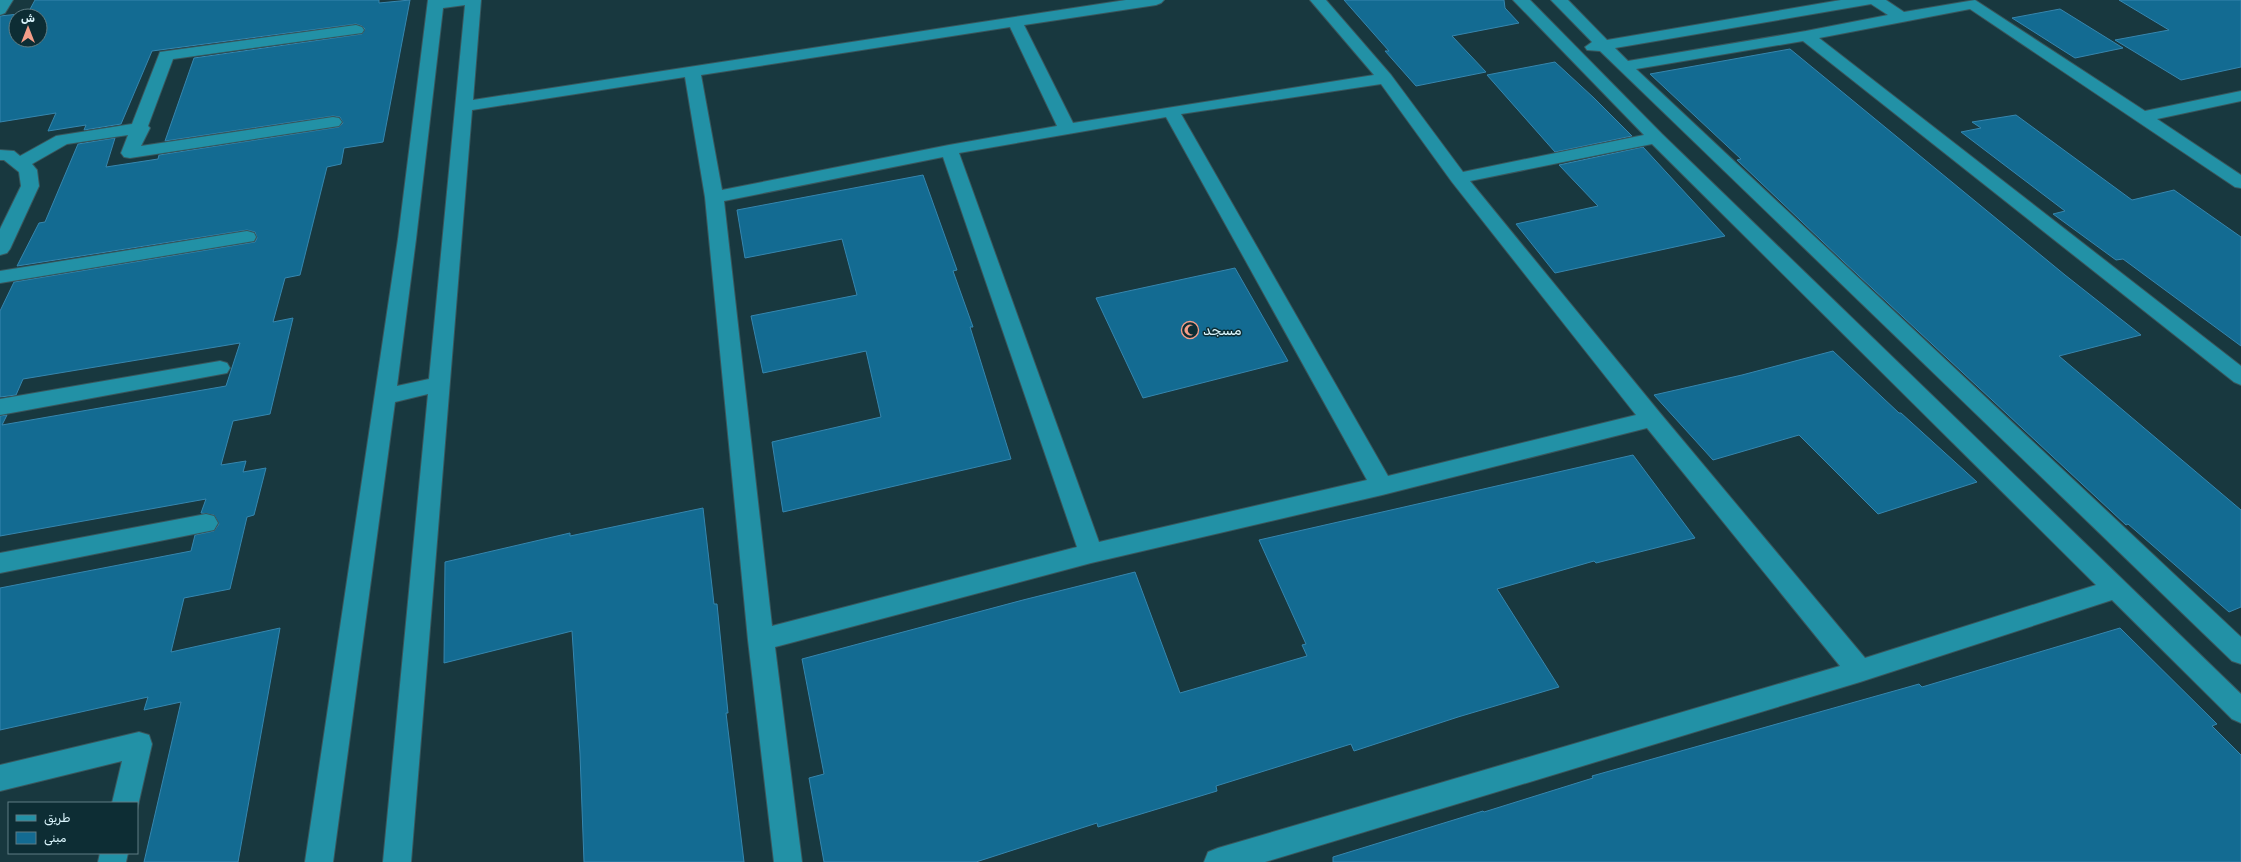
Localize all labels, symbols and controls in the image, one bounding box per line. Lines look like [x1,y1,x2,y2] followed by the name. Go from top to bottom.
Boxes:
[8,8,48,48] north arrow
[21,12,35,25] text: ش
[1180,320,1200,340] mosque icon: مسجد
[1203,322,1242,339] place label: مسجد
[8,802,138,854] legend
[44,811,70,826] text: طريق
[44,831,67,846] text: مبنى

